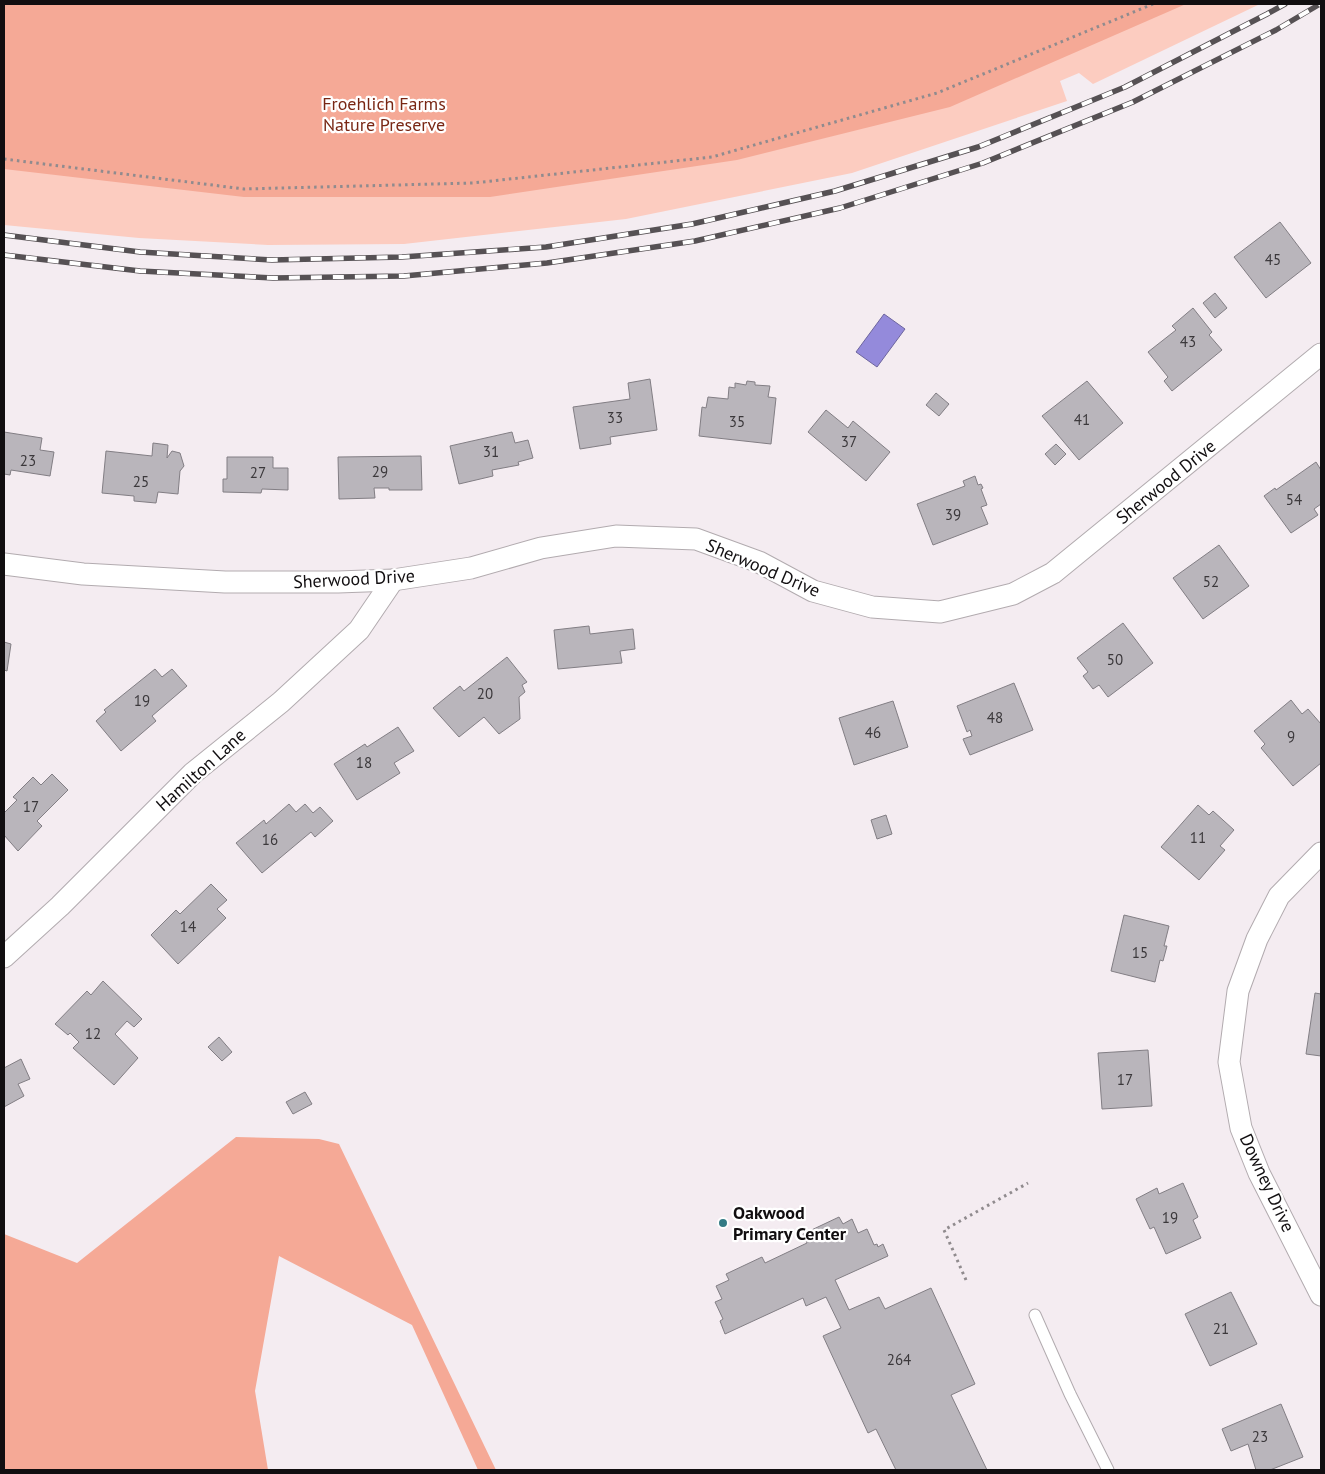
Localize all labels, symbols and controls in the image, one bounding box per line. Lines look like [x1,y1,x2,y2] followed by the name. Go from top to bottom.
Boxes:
[322,92,446,136] park label: Froehlich Farms Nature Preserve
[1265,250,1281,269] house number: 45
[1180,332,1196,351] house number: 43
[607,408,623,427] house number: 33
[1074,410,1090,429] house number: 41
[729,412,745,431] house number: 35
[841,432,857,451] house number: 37
[1111,434,1220,529] street label: Sherwood Drive
[483,442,499,461] house number: 31
[20,451,36,470] house number: 23
[372,462,388,481] house number: 29
[250,463,266,482] house number: 27
[133,472,149,491] house number: 25
[1286,490,1302,509] house number: 54
[945,505,961,524] house number: 39
[703,533,824,602] street label: Sherwood Drive
[293,564,415,593] street label: Sherwood Drive
[1203,572,1219,591] house number: 52
[1107,650,1123,669] house number: 50
[477,684,493,703] house number: 20
[134,691,150,710] house number: 19
[987,708,1003,727] house number: 48
[151,723,250,816] street label: Hamilton Lane
[865,723,881,742] house number: 46
[1287,727,1295,746] house number: 9
[356,753,372,772] house number: 18
[23,797,39,816] house number: 17
[1190,828,1206,847] house number: 11
[262,830,278,849] house number: 16
[180,917,196,936] house number: 14
[1132,943,1148,962] house number: 15
[85,1024,101,1043] house number: 12
[1117,1070,1133,1089] house number: 17
[1235,1130,1300,1236] street label: Downey Drive
[733,1201,847,1245] place label: Oakwood Primary Center
[1162,1208,1178,1227] house number: 19
[717,1217,729,1229] marker: Oakwood Primary Center
[1213,1319,1229,1338] house number: 21
[887,1350,911,1369] house number: 264
[1252,1427,1268,1446] house number: 23

